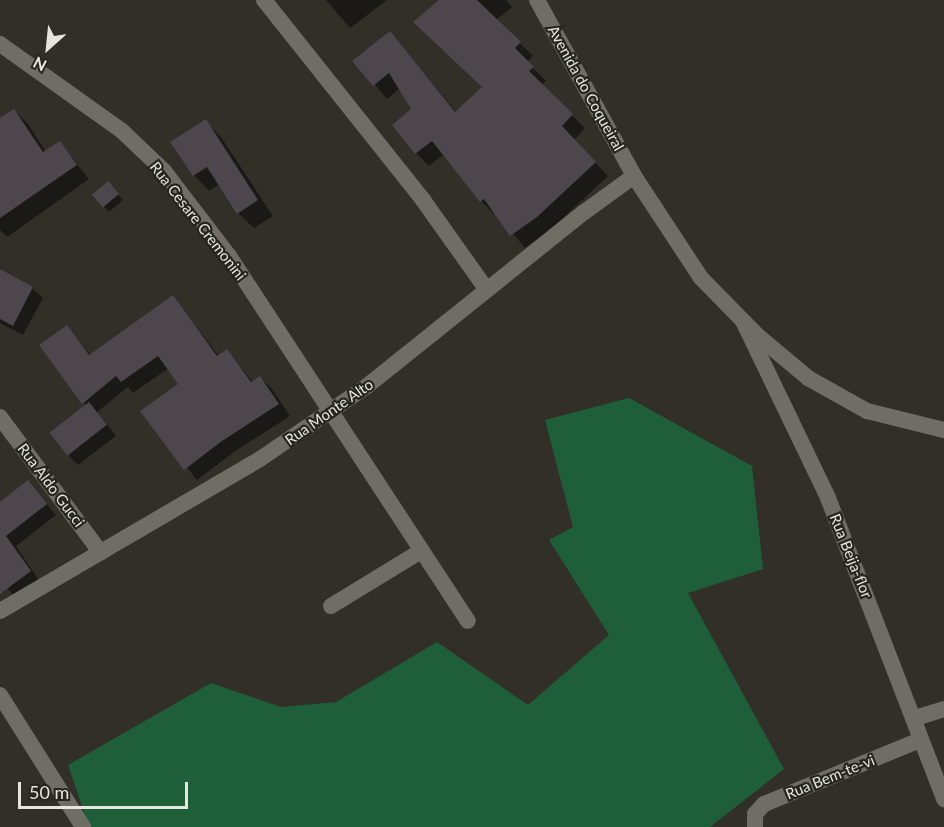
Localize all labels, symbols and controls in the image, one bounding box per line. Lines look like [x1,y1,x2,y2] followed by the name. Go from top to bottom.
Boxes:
[18,18,78,78] north arrow
[544,22,628,154] street label: Avenida do Coqueiral
[30,53,49,76] text: N
[146,158,250,284] street label: Rua Cesare Cremonini
[281,375,377,449] street label: Rua Monte Alto
[14,440,88,530] street label: Rua Aldo Gucci
[826,511,876,601] street label: Rua Beija-flor
[783,751,877,803] street label: Rua Bem-te-vi
[21,770,190,808] scale bar
[29,781,69,803] text: 50 m

